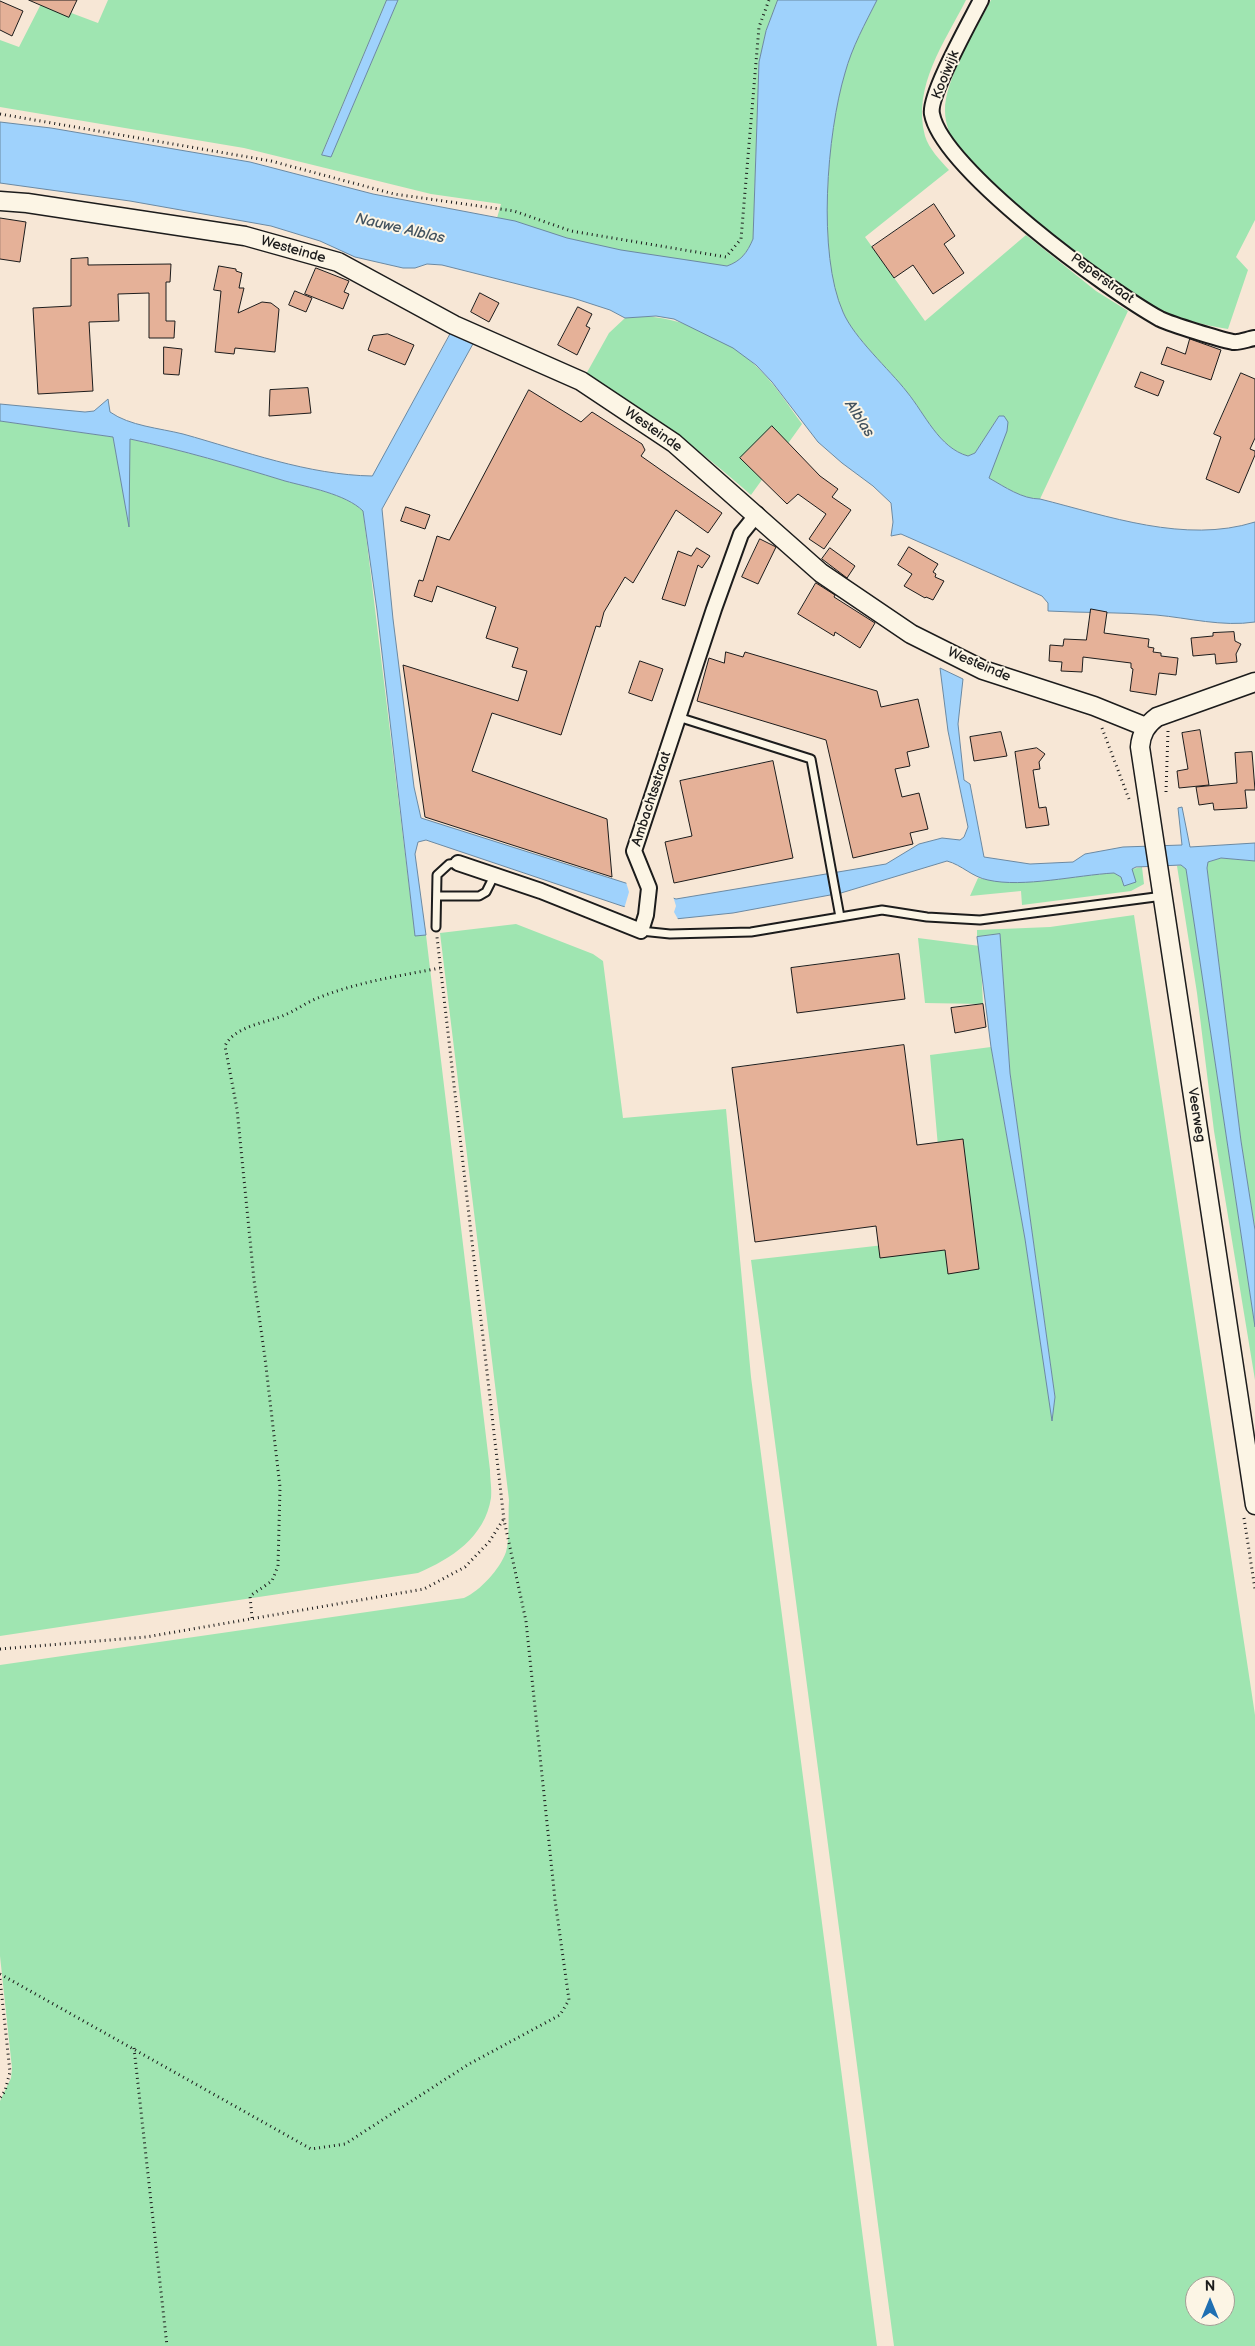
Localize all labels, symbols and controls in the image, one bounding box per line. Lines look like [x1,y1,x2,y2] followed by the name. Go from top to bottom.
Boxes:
[929,48,963,102] street label: Kooiwijk
[354,210,446,248] water label: Nauwe Alblas
[259,233,327,267] street label: Westeinde
[1067,250,1137,308] street label: Peperstraat
[840,397,878,441] water label: Alblas
[621,404,685,456] street label: Westeinde
[945,644,1013,686] street label: Westeinde
[629,750,675,848] street label: Ambachtsstraat
[1183,1087,1209,1143] street label: Veerweg
[1185,2276,1235,2326] north arrow
[1205,2278,1215,2295] text: N

